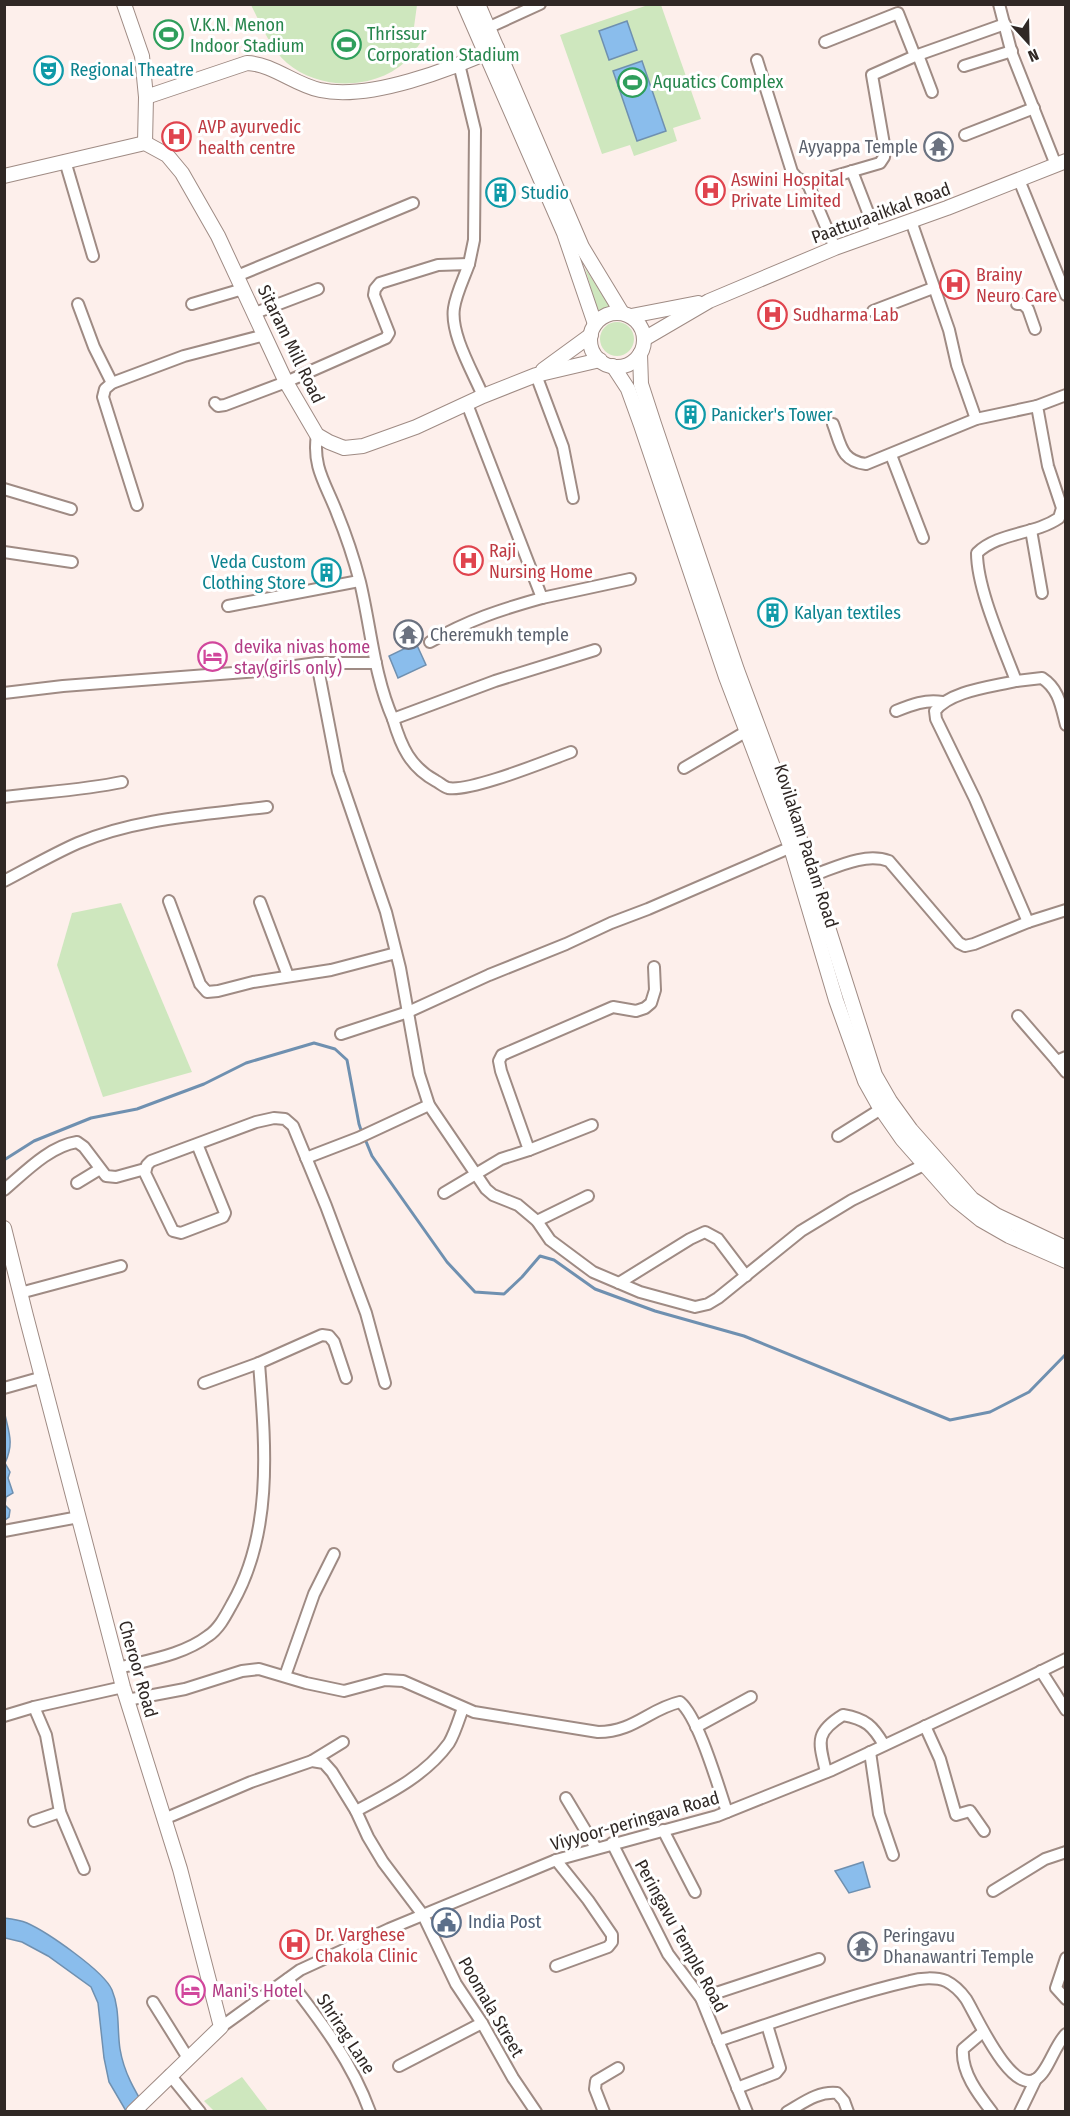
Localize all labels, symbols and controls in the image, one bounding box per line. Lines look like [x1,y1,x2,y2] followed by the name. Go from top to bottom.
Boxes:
[998,12,1058,72] north arrow
[190,14,304,57] place label: V.K.N. Menon Indoor Stadium
[153,19,185,51] sports icon: V.K.N. Menon Indoor Stadium
[367,23,520,66] place label: Thrissur Corporation Stadium
[330,28,362,60] sports icon: Thrissur Corporation Stadium
[1025,45,1041,66] text: N
[33,54,65,86] theatre icon: Regional Theatre
[70,59,194,81] place label: Regional Theatre
[616,66,648,98] sports icon: Aquatics Complex
[653,71,783,93] place label: Aquatics Complex
[198,116,301,159] place label: AVP ayurvedic health centre
[161,121,193,153] hospital icon: AVP ayurvedic health centre
[923,131,955,163] temple icon: Ayyappa Temple
[799,136,918,158] place label: Ayyappa Temple
[731,169,844,212] place label: Aswini Hospital Private Limited
[694,174,726,206] hospital icon: Aswini Hospital Private Limited
[484,177,516,209] building icon: Studio
[808,178,954,248] street label: Paatturaaikkal Road
[521,182,569,204] place label: Studio
[976,264,1057,307] place label: Brainy Neuro Care
[939,269,971,301] hospital icon: Brainy Neuro Care
[253,281,329,407] street label: Sitaram Mill Road
[756,299,788,331] hospital icon: Sudharma Lab
[793,304,899,326] place label: Sudharma Lab
[674,399,706,431] building icon: Panicker's Tower
[711,404,833,426] place label: Panicker's Tower
[489,540,593,583] place label: Raji Nursing Home
[452,545,484,577] hospital icon: Raji Nursing Home
[202,551,306,594] place label: Veda Custom Clothing Store
[311,556,343,588] building icon: Veda Custom Clothing Store
[757,597,789,629] building icon: Kalyan textiles
[794,602,901,624] place label: Kalyan textiles
[393,619,425,651] temple icon: Cheremukh temple
[430,624,569,646] place label: Cheremukh temple
[234,636,370,679] place label: devika nivas home stay(girls only)
[197,641,229,673] hotel icon: devika nivas home stay(girls only)
[769,761,843,931] street label: Kovilakam Padam Road
[114,1618,162,1720] street label: Cheroor Road
[548,1786,722,1856] street label: Viyyoor-peringava Road
[630,1856,732,2016] street label: Peringavu Temple Road
[431,1906,463,1938] public building icon: India Post
[468,1911,541,1933] place label: India Post
[315,1924,418,1967] place label: Dr. Varghese Chakola Clinic
[883,1925,1034,1968] place label: Peringavu Dhanawantri Temple
[278,1929,310,1961] hospital icon: Dr. Varghese Chakola Clinic
[846,1930,878,1962] temple icon: Peringavu Dhanawantri Temple
[453,1953,529,2061] street label: Poomala Street
[175,1975,207,2007] hotel icon: Mani's Hotel
[212,1980,303,2002] place label: Mani's Hotel
[312,1990,380,2078] street label: Shrirag Lane

